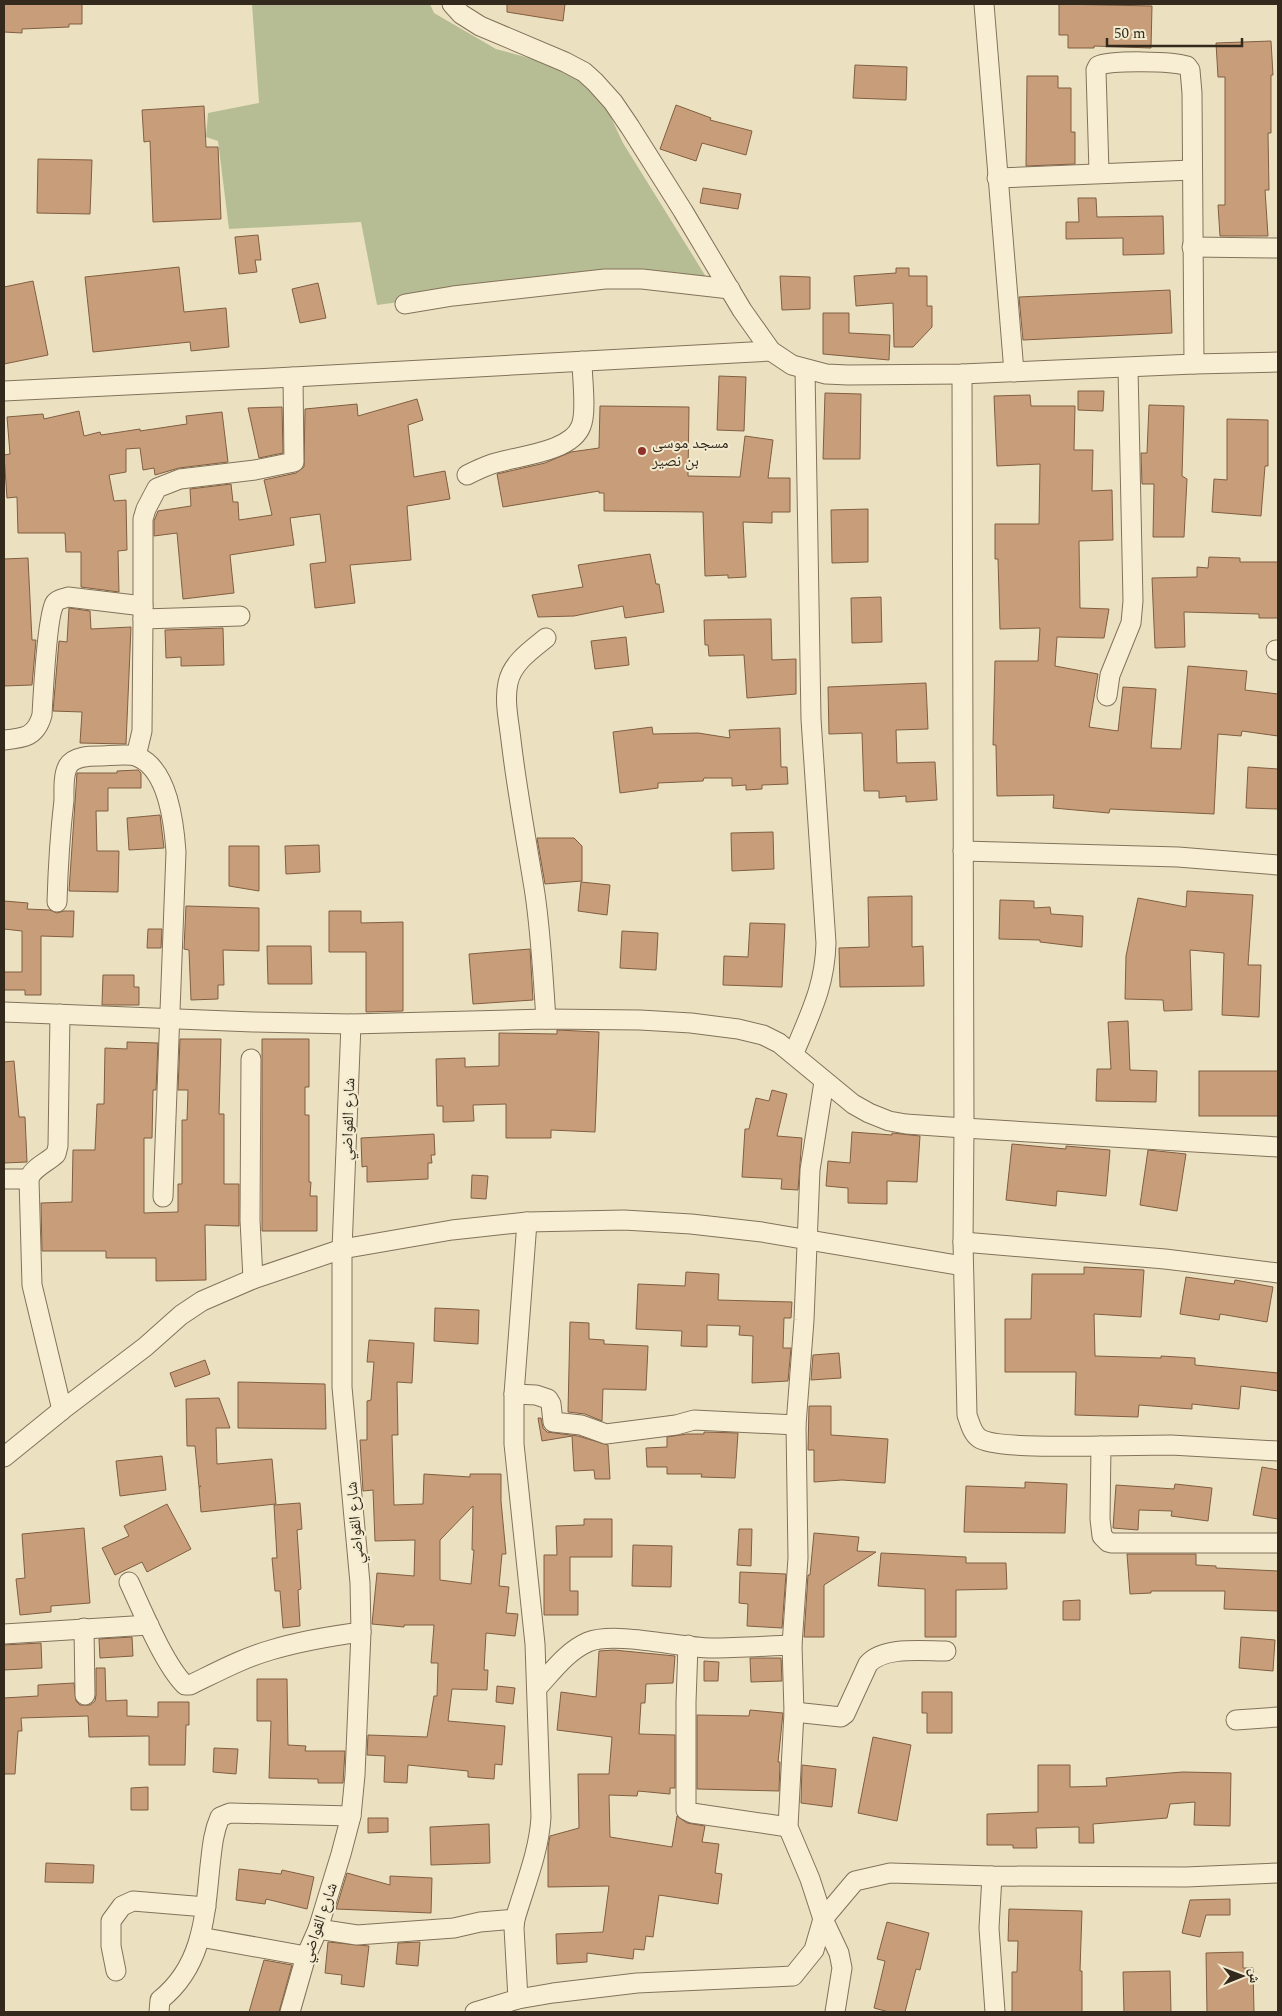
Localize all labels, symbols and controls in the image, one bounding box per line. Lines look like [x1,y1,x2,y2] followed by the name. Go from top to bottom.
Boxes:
[1107,15,1242,47] scale bar
[1114,22,1146,45] text: 50 m
[651,431,728,473] place label: مسجد موسى بن نصير
[636,445,648,457] marker: مسجد موسى بن نصير
[335,1077,361,1161] street label: شارع القواضي
[339,1481,371,1565] street label: شارع القواضي
[294,1879,344,1965] street label: شارع القواضي
[1217,1951,1267,2001] north arrow
[1244,1968,1265,1984] text: ش

